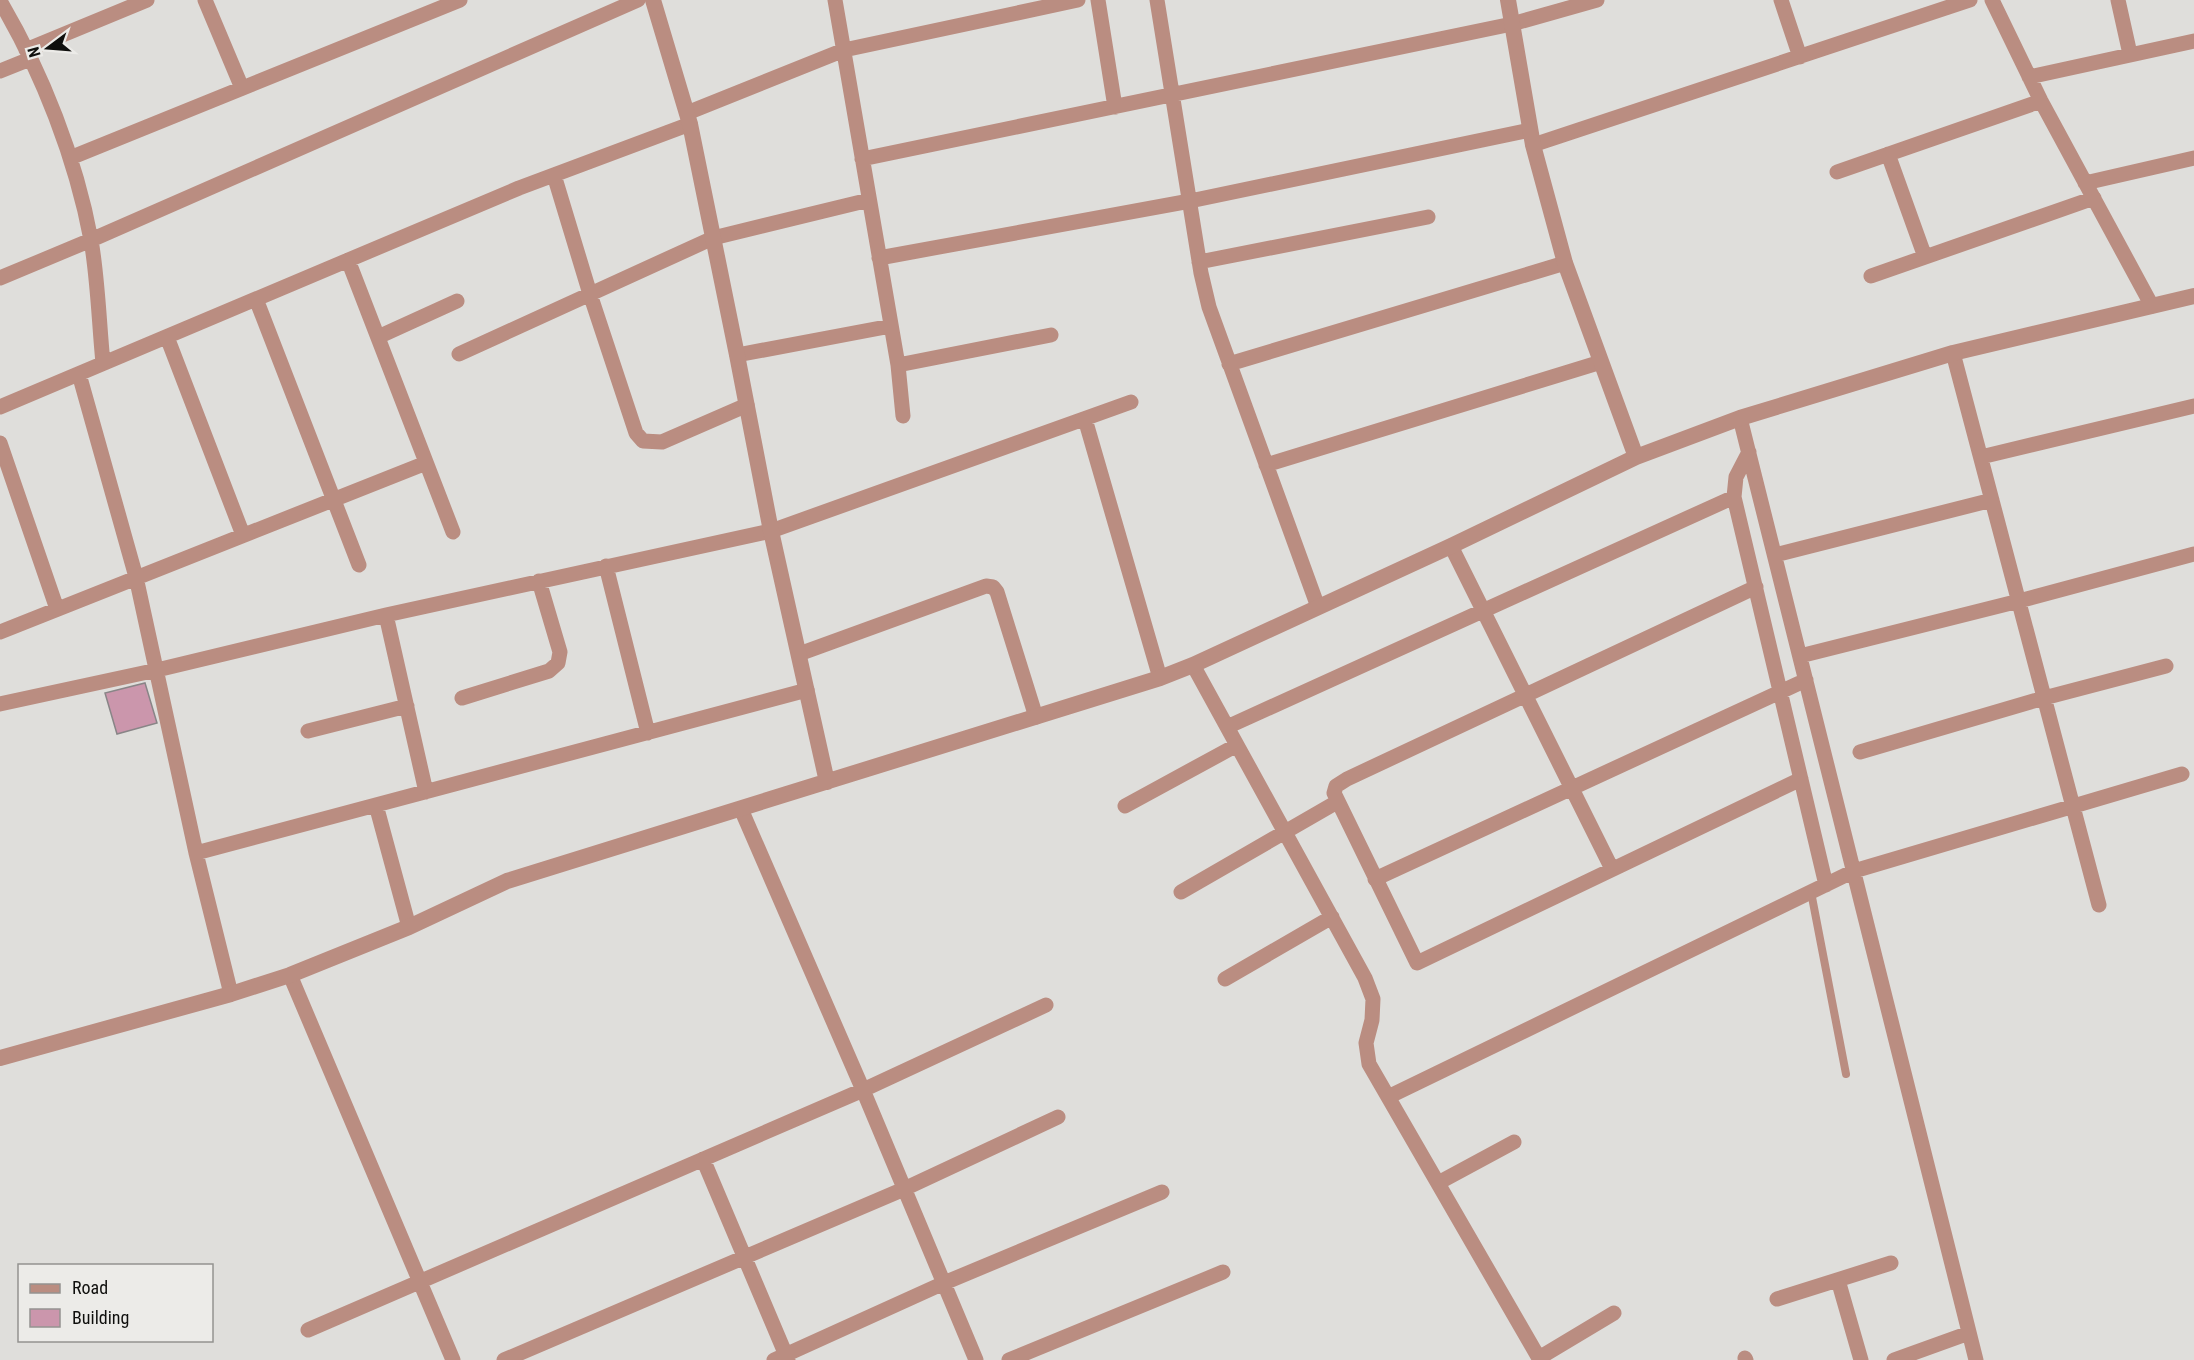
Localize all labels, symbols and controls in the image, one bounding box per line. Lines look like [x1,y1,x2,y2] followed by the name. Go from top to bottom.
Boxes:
[18,18,78,78] north arrow
[24,45,45,59] text: N
[18,1264,213,1342] legend
[72,1277,108,1298] text: Road
[72,1307,129,1328] text: Building

